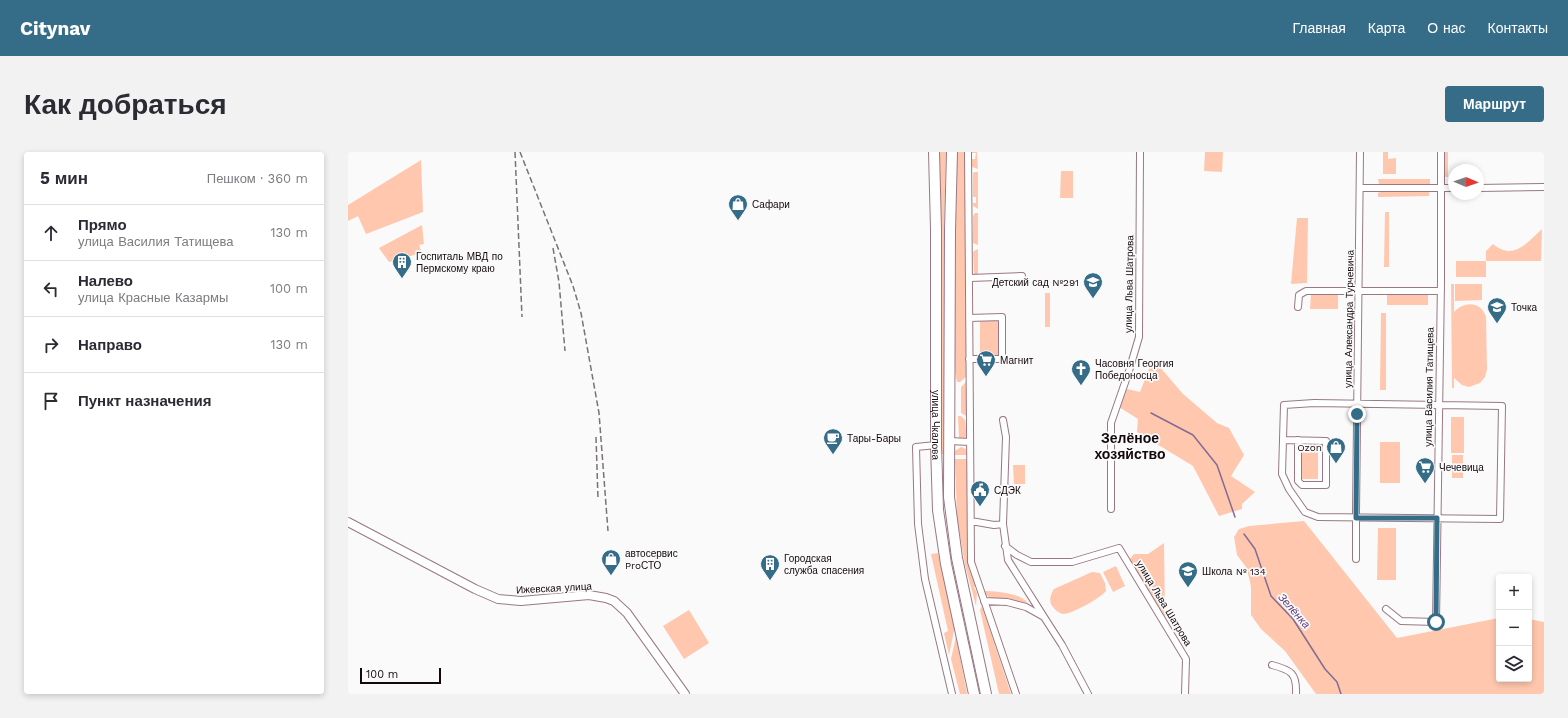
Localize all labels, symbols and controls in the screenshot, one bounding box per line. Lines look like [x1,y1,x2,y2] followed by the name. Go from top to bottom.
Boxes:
[20,17,91,40] text: Citynav
[1293,20,1346,36] text: Главная
[1368,20,1405,36] text: Карта
[1427,20,1466,36] text: О нас
[1488,20,1548,36] text: Контакты
[1445,86,1544,122] button: Маршрут
[24,88,227,121] text: Как добраться
[1448,164,1484,200] north arrow
[40,168,88,188] text: 5 мин
[207,171,308,186] text: Пешком · 360 m
[727,193,749,221] shop icon: Сафари
[752,199,790,210] place label: Сафари
[78,216,127,234] text: Прямо
[40,222,62,244] icon: ahead
[270,225,308,240] text: 130 m
[78,234,233,249] text: улица Василия Татищева
[1123,235,1135,333] street label: улица Льва Шатрова
[1342,249,1356,388] street label: улица Александра Турчевича
[391,251,413,279] building icon: Госпиталь МВД по Пермскому краю
[416,251,503,274] place label: Госпиталь МВД по Пермскому краю
[1082,271,1104,299] school or university icon: Детский сад №291
[78,272,133,290] text: Налево
[992,277,1079,288] place label: Детский сад №291
[40,278,62,300] icon: left
[270,281,308,296] text: 100 m
[78,290,228,305] text: улица Красные Казармы
[1486,296,1508,324] school or university icon: Точка
[1511,302,1537,313] place label: Точка
[1422,327,1436,447] street label: улица Василия Татищева
[40,334,62,356] icon: right
[78,336,142,354] text: Направо
[270,337,308,352] text: 130 m
[975,349,997,377] supermarket icon: Магнит
[1000,355,1034,366] place label: Магнит
[1070,358,1092,386] church icon: Часовня Георгия Победоносца
[1095,358,1174,381] place label: Часовня Георгия Победоносца
[40,390,62,412] icon: arrive
[930,390,942,461] street label: улица Чкалова
[78,392,211,410] text: Пункт назначения
[1348,405,1366,423] route end
[822,427,844,455] cafe icon: Тары-Бары
[1094,430,1166,462] district label: Зелёное хозяйство
[847,433,901,444] place label: Тары-Бары
[1325,436,1347,464] shop icon: Ozon
[1297,442,1322,453] place label: Ozon
[1414,456,1436,484] supermarket icon: Чечевица
[1439,462,1484,473] place label: Чечевица
[969,479,991,507] public building icon: СДЭК
[994,485,1021,496] place label: СДЭК
[600,548,622,576] shop icon: автосервис ProСТО
[625,548,678,571] place label: автосервис ProСТО
[759,553,781,581] building icon: Городская служба спасения
[784,553,864,576] place label: Городская служба спасения
[1134,558,1194,648] street label: улица Льва Шатрова
[1177,560,1199,588] school or university icon: Школа № 134
[1202,566,1266,577] place label: Школа № 134
[1496,574,1532,682] map controls
[1496,574,1532,610] button: +
[516,580,593,595] street label: Ижевская улица
[1275,591,1313,631] water label: Зелёнка
[1496,610,1532,646] button: −
[1427,613,1445,631] route start
[1496,646,1532,682] button: layers
[360,666,441,685] scale bar
[366,668,398,681] text: 100 m

